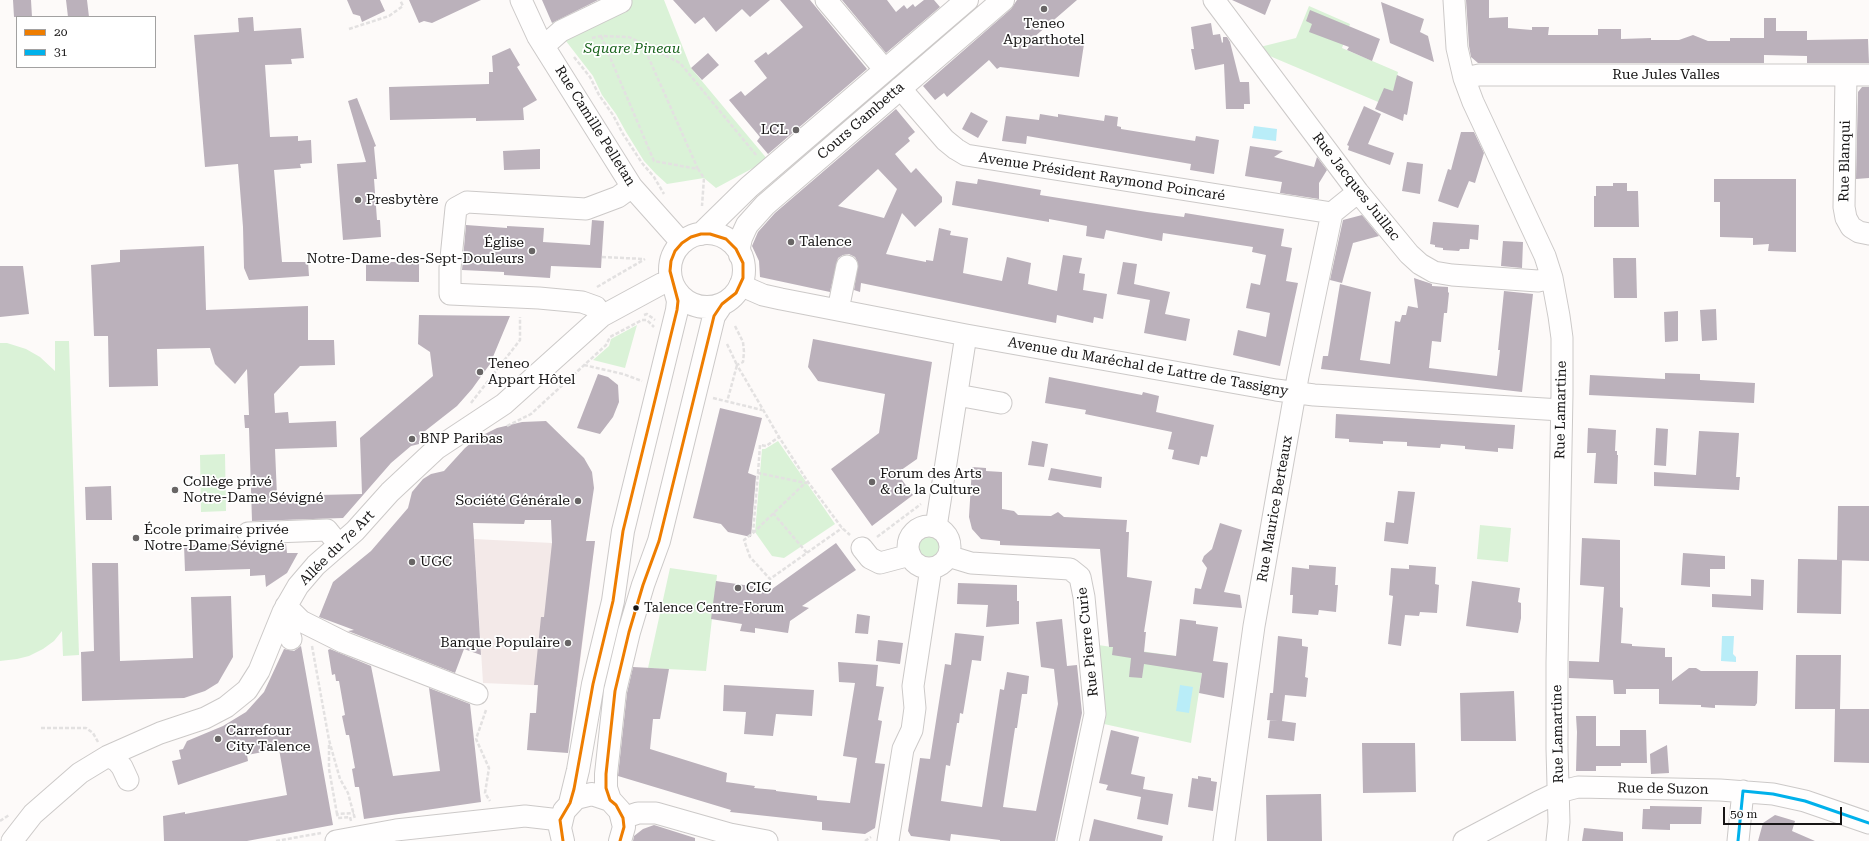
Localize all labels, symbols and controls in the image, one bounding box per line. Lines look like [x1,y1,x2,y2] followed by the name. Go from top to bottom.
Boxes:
[1039,4,1049,14] marker: Teneo Apparthotel
[16,16,156,68] legend
[1003,16,1085,48] place label: Teneo Apparthotel
[54,25,67,39] text: 20
[584,41,680,57] park label: Square Pineau
[54,45,67,59] text: 31
[551,63,639,189] street label: Rue Camille Pelletan
[1612,67,1720,83] street label: Rue Jules Valles
[814,79,908,163] street label: Cours Gambetta
[1836,120,1854,202] street label: Rue Blanqui
[761,122,788,138] place label: LCL
[791,125,801,135] marker: LCL
[1309,130,1403,244] street label: Rue Jacques Juillac
[978,149,1226,205] street label: Avenue Président Raymond Poincaré
[366,192,439,208] place label: Presbytère
[353,195,363,205] marker: Presbytère
[799,234,852,250] place label: Talence
[307,235,524,268] place label: Église Notre-Dame-des-Sept-Douleurs
[786,237,796,247] marker: Talence
[527,246,537,256] marker: Église Notre-Dame-des-Sept-Douleurs
[1006,334,1290,400] street label: Avenue du Maréchal de Lattre de Tassigny
[488,356,575,388] place label: Teneo Appart Hôtel
[1552,361,1570,459] street label: Rue Lamartine
[475,367,485,377] marker: Teneo Appart Hôtel
[420,431,503,447] place label: BNP Paribas
[407,434,417,444] marker: BNP Paribas
[1254,434,1296,584] street label: Rue Maurice Berteaux
[880,466,982,498] place label: Forum des Arts & de la Culture
[183,474,323,506] place label: Collège privé Notre-Dame Sévigné
[867,477,877,487] marker: Forum des Arts & de la Culture
[170,485,180,495] marker: Collège privé Notre-Dame Sévigné
[455,493,570,509] place label: Société Générale
[573,496,583,506] marker: Société Générale
[296,507,378,589] street label: Allée du 7e Art
[144,522,289,554] place label: École primaire privée Notre-Dame Sévigné
[131,533,141,543] marker: École primaire privée Notre-Dame Sévigné
[420,554,452,570] place label: UGC
[407,557,417,567] marker: UGC
[746,580,771,596] place label: CIC
[733,583,743,593] marker: CIC
[1074,586,1102,698] street label: Rue Pierre Curie
[644,600,784,616] place label: Talence Centre-Forum
[631,603,641,613] marker: Talence Centre-Forum
[440,635,560,651] place label: Banque Populaire
[563,638,573,648] marker: Banque Populaire
[1549,685,1567,783] street label: Rue Lamartine
[226,723,310,756] place label: Carrefour City Talence
[213,734,223,744] marker: Carrefour City Talence
[1617,780,1709,798] street label: Rue de Suzon
[1725,799,1844,825] scale bar
[1730,807,1757,821] text: 50 m

